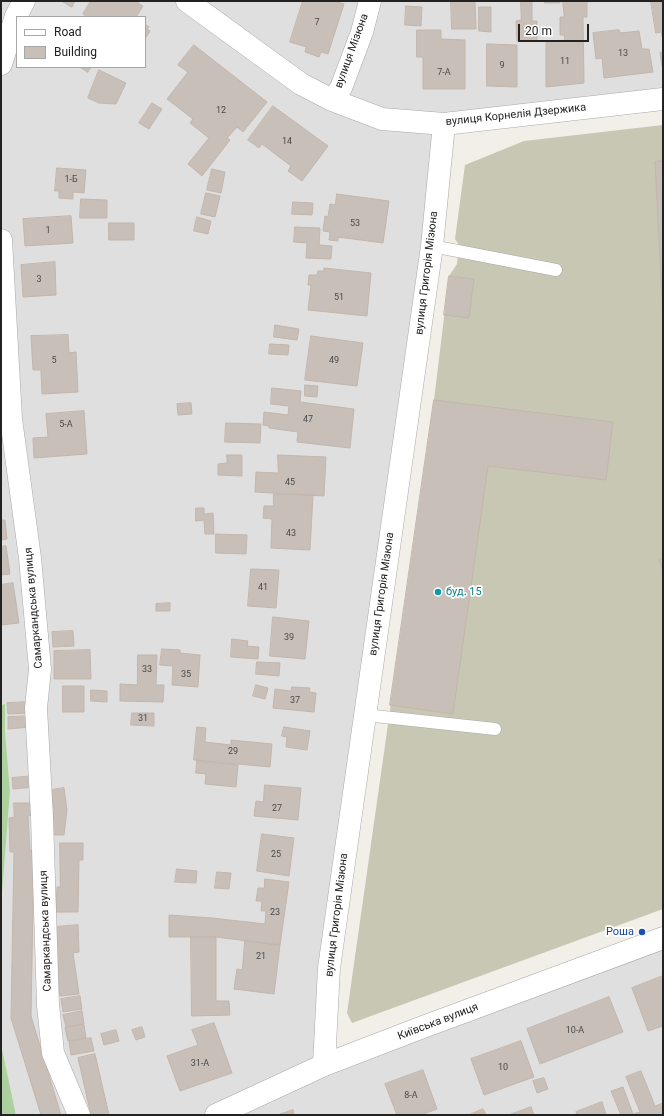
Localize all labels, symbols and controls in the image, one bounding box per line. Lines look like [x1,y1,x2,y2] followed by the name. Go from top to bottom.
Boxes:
[332,12,372,90] street label: вулиця Мізюна
[16,16,146,68] legend
[520,16,591,42] scale bar
[314,18,320,28] house number: 7
[525,24,552,38] text: 20 m
[54,25,82,39] text: Road
[54,45,97,59] text: Building
[618,49,628,59] house number: 13
[560,57,570,67] house number: 11
[499,61,505,71] house number: 9
[437,68,451,78] house number: 7-А
[445,101,587,129] street label: вулиця Корнелія Дзержика
[216,106,226,116] house number: 12
[282,137,292,147] house number: 14
[64,175,78,185] house number: 1-Б
[413,210,441,336] street label: вулиця Григорія Мізюна
[350,219,360,229] house number: 53
[45,226,51,236] house number: 1
[36,275,42,285] house number: 3
[334,293,344,303] house number: 51
[51,356,57,366] house number: 5
[329,356,339,366] house number: 49
[303,415,313,425] house number: 47
[59,420,73,430] house number: 5-А
[285,478,295,488] house number: 45
[286,529,296,539] house number: 43
[367,531,397,657] street label: вулиця Григорія Мізюна
[22,547,46,669] street label: Самаркандська вулиця
[258,583,268,593] house number: 41
[446,585,482,599] place label: буд. 15
[433,587,443,597] marker: буд. 15
[284,633,294,643] house number: 39
[142,665,152,675] house number: 33
[181,670,191,680] house number: 35
[290,696,300,706] house number: 37
[138,714,148,724] house number: 31
[228,747,238,757] house number: 29
[272,804,282,814] house number: 27
[271,850,281,860] house number: 25
[323,852,351,978] street label: вулиця Григорія Мізюна
[37,870,55,992] street label: Самаркандська вулиця
[270,908,280,918] house number: 23
[606,925,634,939] place label: Роша
[637,927,647,937] marker: Роша
[256,952,266,962] house number: 21
[396,1001,480,1043] street label: Київська вулиця
[566,1026,584,1036] house number: 10-А
[191,1059,209,1069] house number: 31-А
[498,1063,508,1073] house number: 10
[404,1091,418,1101] house number: 8-А

